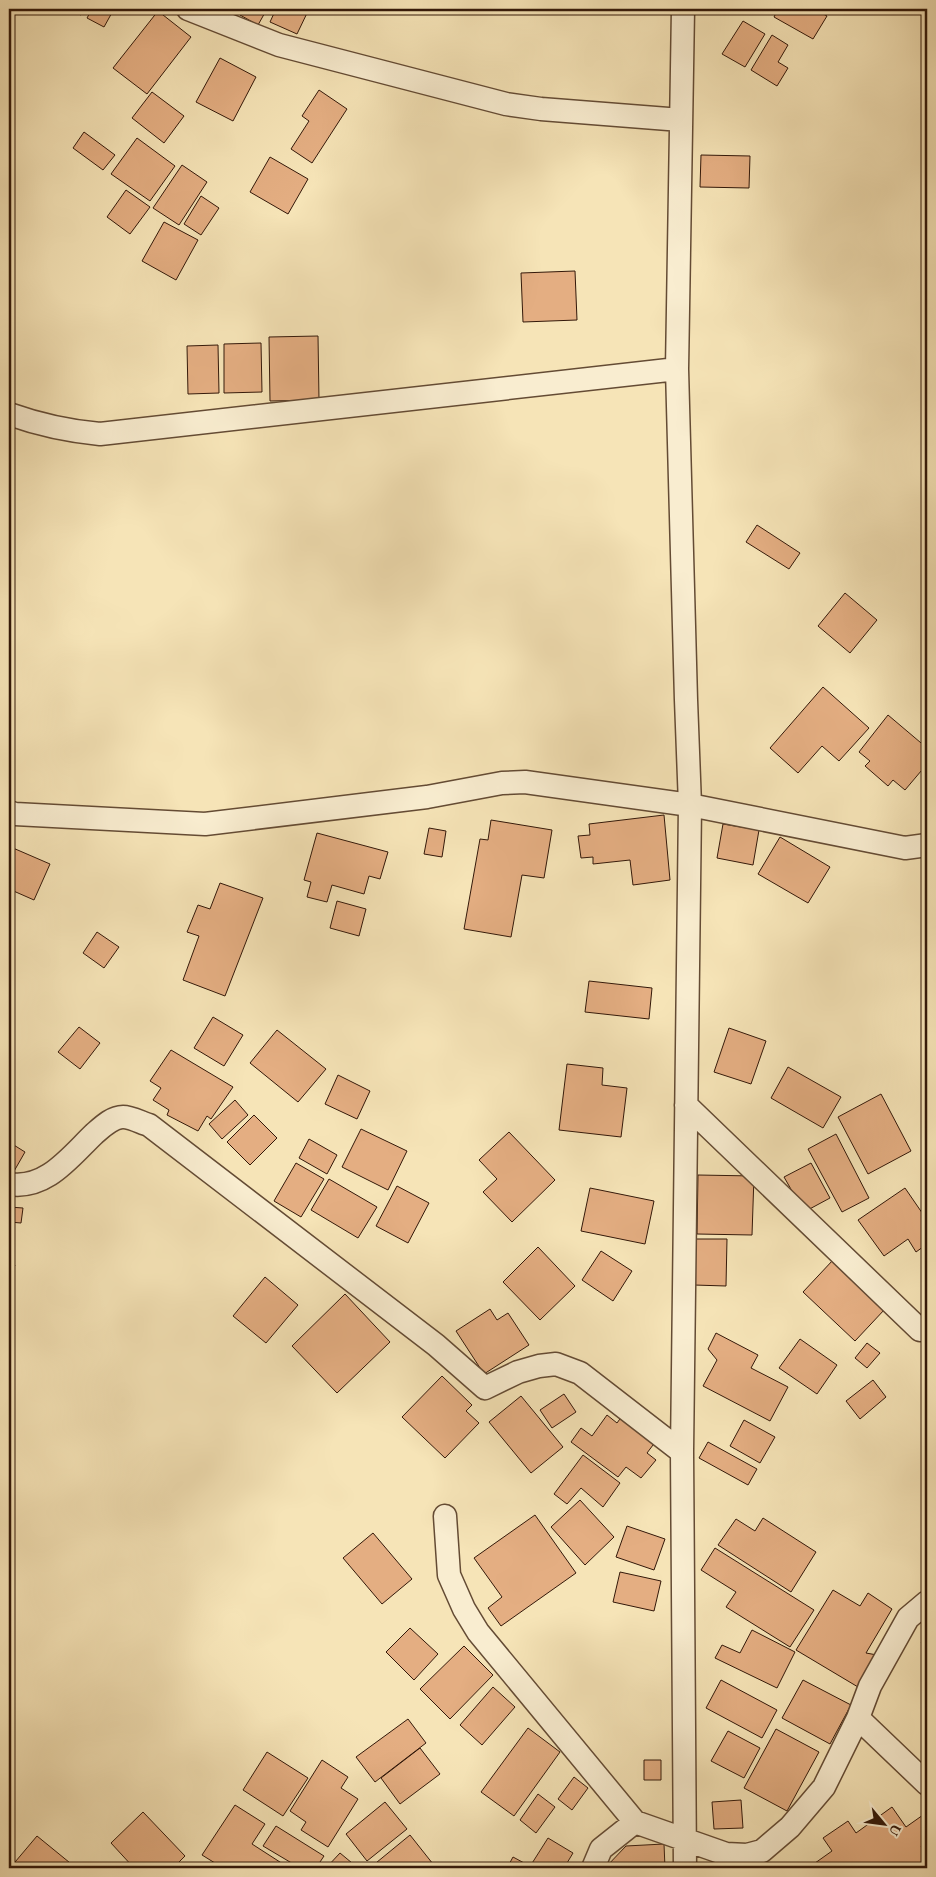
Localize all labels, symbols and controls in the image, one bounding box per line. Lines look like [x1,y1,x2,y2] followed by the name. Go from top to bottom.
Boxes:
[858,1800,908,1850] north arrow
[885,1821,906,1840] text: U

